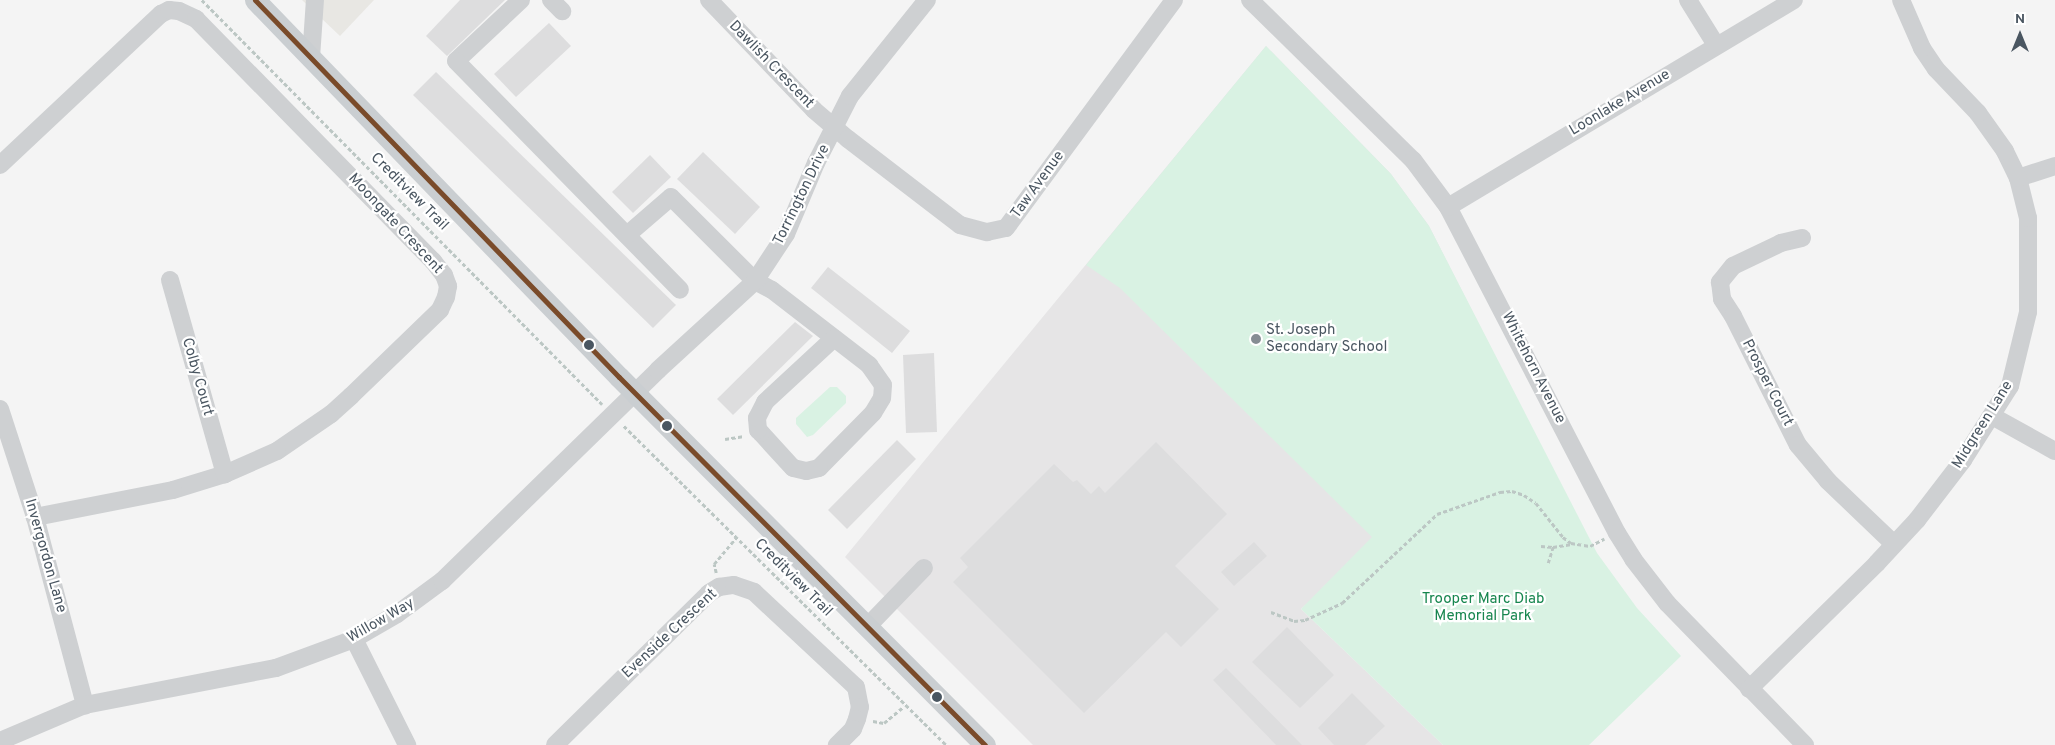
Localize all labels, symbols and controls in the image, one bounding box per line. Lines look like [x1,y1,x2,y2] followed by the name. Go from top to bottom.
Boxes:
[1995,10,2045,60] north arrow
[2015,11,2025,28] text: N
[725,17,817,113] street label: Dawlish Crescent
[1566,66,1674,140] street label: Loonlake Avenue
[770,142,834,248] street label: Torrington Drive
[1007,147,1069,223] street label: Taw Avenue
[366,149,452,235] street label: Creditview Trail
[344,170,446,278] street label: Moongate Crescent
[1497,309,1569,427] street label: Whitehorn Avenue
[1266,321,1387,356] place label: St. Joseph Secondary School
[1250,333,1262,345] marker: St. Joseph Secondary School
[177,336,217,418] street label: Colby Court
[1737,337,1797,429] street label: Prosper Court
[584,340,594,350] unlabelled marker
[1949,378,2017,472] street label: Midgreen Lane
[662,421,672,431] unlabelled marker
[20,497,70,615] street label: Invergordon Lane
[750,535,836,621] street label: Creditview Trail
[619,585,721,683] street label: Evenside Crescent
[1422,590,1544,625] park label: Trooper Marc Diab Memorial Park
[344,595,418,647] street label: Willow Way
[932,692,942,702] unlabelled marker

